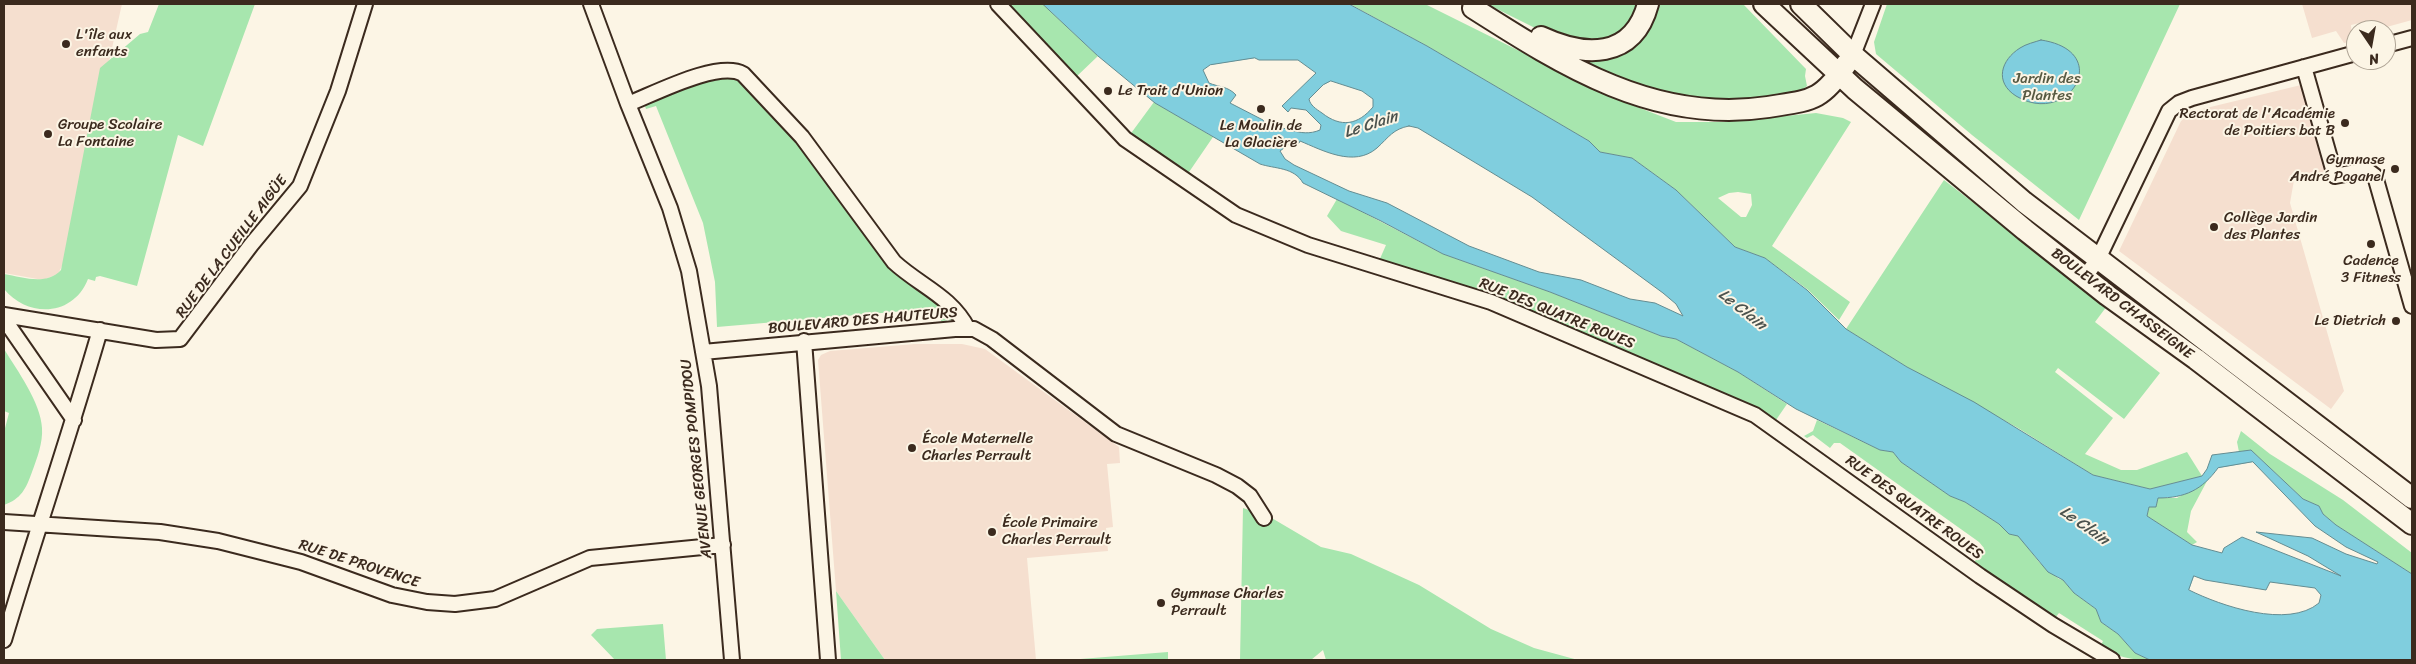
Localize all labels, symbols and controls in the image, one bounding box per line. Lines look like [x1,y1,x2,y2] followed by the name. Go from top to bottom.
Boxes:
[2346,20,2396,70] north arrow
[76,26,132,61] place label: L'île aux enfants
[60,38,72,50] marker: L'île aux enfants
[2367,46,2381,72] text: N
[2013,70,2081,105] park label: Jardin des Plantes
[1118,82,1223,100] place label: Le Trait d'Union
[1102,85,1114,97] marker: Le Trait d'Union
[1255,103,1267,115] marker: Le Moulin de La Glacière
[2180,105,2335,140] place label: Rectorat de l'Académie de Poitiers bat B
[1342,107,1400,143] water label: Le Clain
[58,116,163,151] place label: Groupe Scolaire La Fontaine
[1220,117,1302,152] place label: Le Moulin de La Glacière
[2339,117,2351,129] marker: Rectorat de l'Académie de Poitiers bat B
[42,128,54,140] marker: Groupe Scolaire La Fontaine
[2290,151,2385,186] place label: Gymnase André Paganel
[2389,163,2401,175] marker: Gymnase André Paganel
[173,172,291,322] street label: RUE DE LA CUEILLE AIGÜE
[2224,209,2317,244] place label: Collège Jardin des Plantes
[2208,221,2220,233] marker: Collège Jardin des Plantes
[2365,238,2377,250] marker: Cadence 3 Fitness
[2047,245,2197,363] street label: BOULEVARD CHASSEIGNE
[2341,252,2401,287] place label: Cadence 3 Fitness
[1477,275,1637,353] street label: RUE DES QUATRE ROUES
[1714,285,1770,335] water label: Le Clain
[767,304,959,338] street label: BOULEVARD DES HAUTEURS
[2314,312,2386,330] place label: Le Dietrich
[2390,315,2402,327] marker: Le Dietrich
[678,358,716,560] street label: AVENUE GEORGES POMPIDOU
[922,430,1033,465] place label: École Maternelle Charles Perrault
[906,442,918,454] marker: École Maternelle Charles Perrault
[1842,452,1986,564] street label: RUE DES QUATRE ROUES
[2056,502,2112,550] water label: Le Clain
[1002,514,1111,549] place label: École Primaire Charles Perrault
[986,526,998,538] marker: École Primaire Charles Perrault
[296,536,422,592] street label: RUE DE PROVENCE
[1171,585,1284,620] place label: Gymnase Charles Perrault
[1155,597,1167,609] marker: Gymnase Charles Perrault

